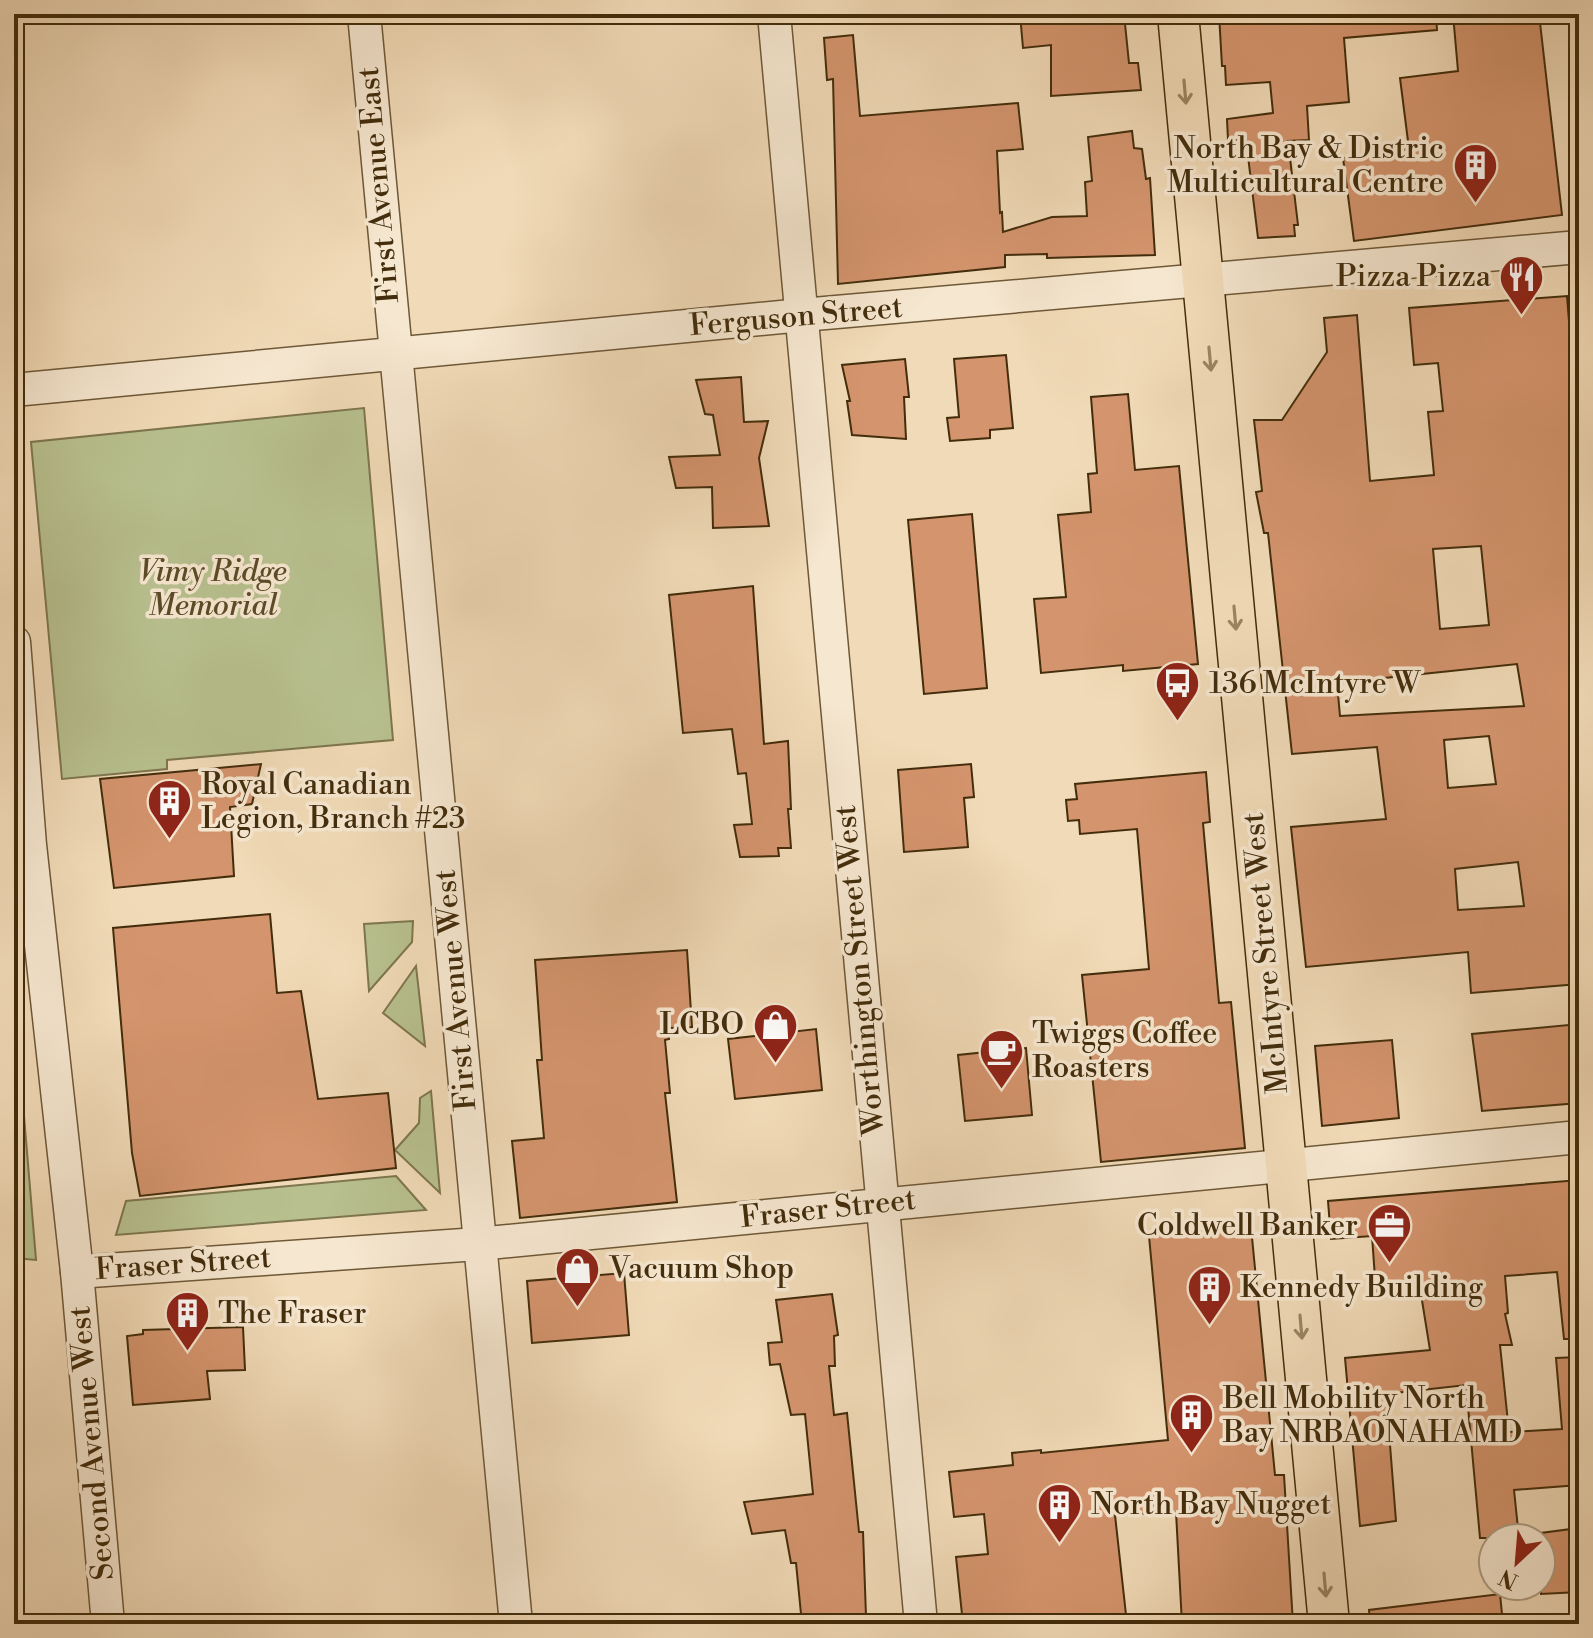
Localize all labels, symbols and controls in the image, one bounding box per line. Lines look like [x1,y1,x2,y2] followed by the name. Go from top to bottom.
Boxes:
[350,65,408,305] street label: First Avenue East
[1178,78,1193,105] one-way arrow
[1167,130,1444,202] place label: North Bay & Distric Multicultural Centre
[1451,142,1499,205] building icon: North Bay & Distric Multicultural Centre
[1498,253,1546,316] restaurant icon: Pizza Pizza
[1336,258,1492,296] place label: Pizza Pizza
[688,289,905,345] street label: Ferguson Street
[1203,345,1218,372] one-way arrow
[139,553,287,625] park label: Vimy Ridge Memorial
[1227,604,1242,631] one-way arrow
[1154,660,1202,723] bus stop icon: 136 McIntyre W
[1209,665,1421,703] place label: 136 McIntyre W
[201,766,465,838] place label: Royal Canadian Legion, Branch #23
[146,778,194,841] building icon: Royal Canadian Legion, Branch #23
[827,803,893,1138] street label: Worthington Street West
[1235,810,1297,1095] street label: McIntyre Street West
[426,867,485,1112] street label: First Avenue West
[751,1001,799,1064] shop icon: LCBO
[660,1006,744,1044] place label: LCBO
[1032,1015,1217,1087] place label: Twiggs Coffee Roasters
[977,1027,1025,1090] cafe icon: Twiggs Coffee Roasters
[738,1181,918,1237] street label: Fraser Street
[1365,1202,1413,1265] office icon: Coldwell Banker
[1137,1207,1358,1245] place label: Coldwell Banker
[94,1239,273,1289] street label: Fraser Street
[554,1245,602,1308] shop icon: Vacuum Shop
[608,1250,794,1288] place label: Vacuum Shop
[1185,1264,1233,1327] building icon: Kennedy Building
[1240,1269,1484,1307] place label: Kennedy Building
[163,1290,211,1353] building icon: The Fraser
[218,1295,366,1333] place label: The Fraser
[61,1304,123,1582] street label: Second Avenue West
[1294,1313,1309,1340] one-way arrow
[1222,1380,1522,1452] place label: Bell Mobility North Bay NRBAONAHAMD
[1168,1392,1216,1455] building icon: Bell Mobility North Bay NRBAONAHAMD
[1036,1481,1084,1544] building icon: North Bay Nugget
[1091,1486,1331,1524] place label: North Bay Nugget
[1477,1522,1557,1602] north arrow
[1495,1562,1523,1595] text: N
[1318,1572,1333,1598] one-way arrow

